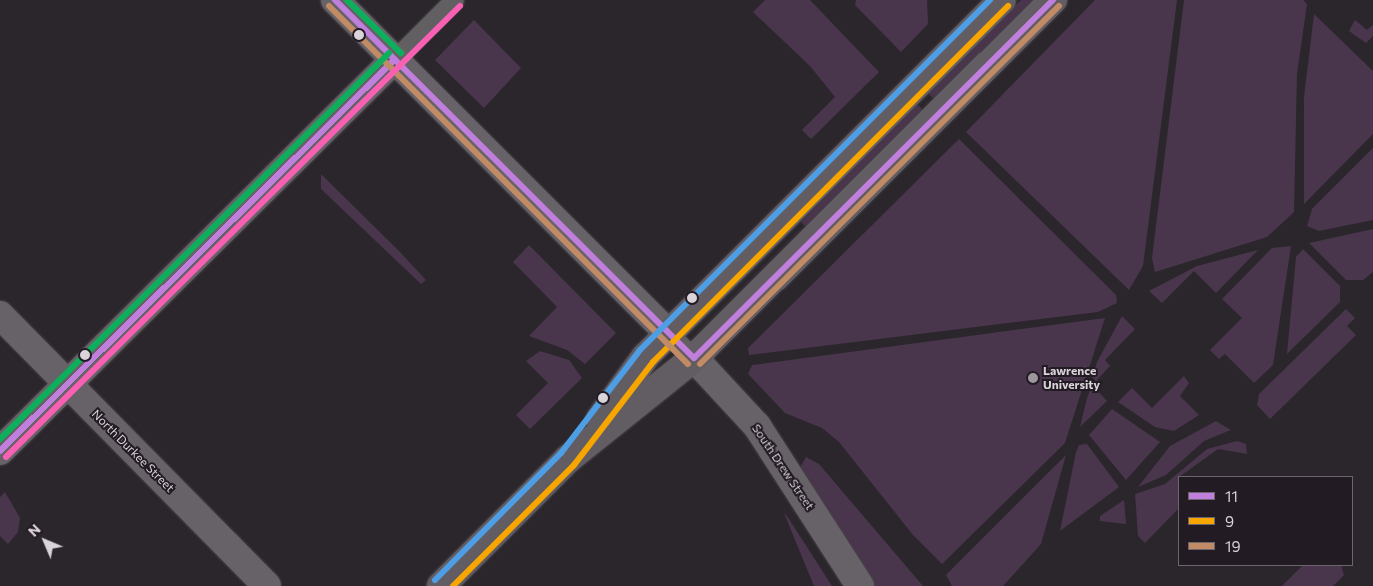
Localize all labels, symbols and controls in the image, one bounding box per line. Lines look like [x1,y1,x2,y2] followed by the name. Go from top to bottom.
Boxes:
[354,30,364,40] unlabelled marker
[687,293,697,303] unlabelled marker
[80,350,90,360] unlabelled marker
[1043,364,1100,392] place label: Lawrence University
[1027,372,1039,384] marker: Lawrence University
[598,393,608,403] unlabelled marker
[89,407,177,495] street label: North Durkee Street
[749,421,817,513] street label: South Drew Street
[1178,476,1353,566] legend
[1225,487,1238,505] text: 11
[1225,512,1234,530] text: 9
[20,516,70,566] north arrow
[24,520,44,540] text: N
[1225,537,1241,555] text: 19

